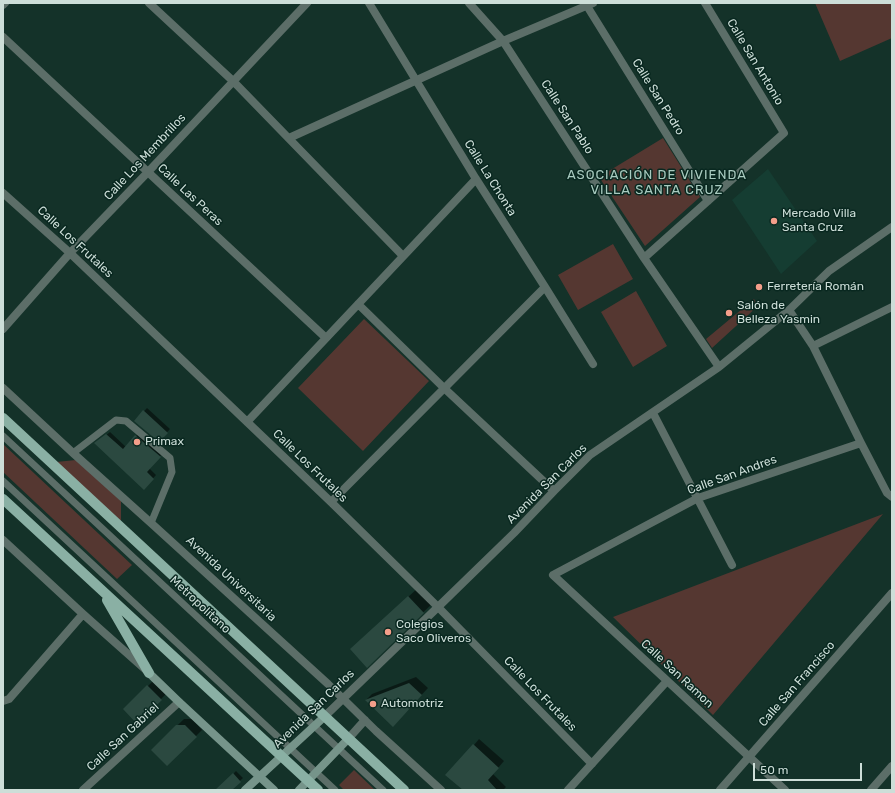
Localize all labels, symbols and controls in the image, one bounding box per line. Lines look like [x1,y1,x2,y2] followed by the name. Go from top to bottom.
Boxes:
[724,16,786,108] street label: Calle San Antonio
[629,56,687,138] street label: Calle San Pedro
[538,77,596,157] street label: Calle San Pablo
[101,111,189,203] street label: Calle Los Membrillos
[461,137,519,219] street label: Calle La Chonta
[154,161,226,229] street label: Calle Las Peras
[567,167,747,198] district label: ASOCIACIÓN DE VIVIENDA VILLA SANTA CRUZ
[34,203,116,281] street label: Calle Los Frutales
[782,207,856,235] place label: Mercado Villa Santa Cruz
[769,216,779,226] marker: Mercado Villa Santa Cruz
[767,280,864,294] place label: Ferretería Román
[754,282,764,292] marker: Ferretería Román
[737,299,820,327] place label: Salón de Belleza Yasmin
[724,308,734,318] marker: Salón de Belleza Yasmin
[270,427,350,505] street label: Calle Los Frutales
[145,435,184,449] place label: Primax
[132,437,142,447] marker: Primax
[504,441,590,527] street label: Avenida San Carlos
[685,452,779,498] street label: Calle San Andres
[183,533,279,625] street label: Avenida Universitaria
[167,573,233,637] street label: Metropolitano
[396,618,471,646] place label: Colegios Saco Oliveros
[383,627,393,637] marker: Colegios Saco Oliveros
[638,637,716,711] street label: Calle San Ramon
[756,638,838,730] street label: Calle San Francisco
[501,654,579,734] street label: Calle Los Frutales
[270,667,358,751] street label: Avenida San Carlos
[381,697,444,711] place label: Automotriz
[368,699,378,709] marker: Automotriz
[84,700,162,774] street label: Calle San Gabriel
[755,755,864,781] scale bar
[760,763,788,777] text: 50 m

